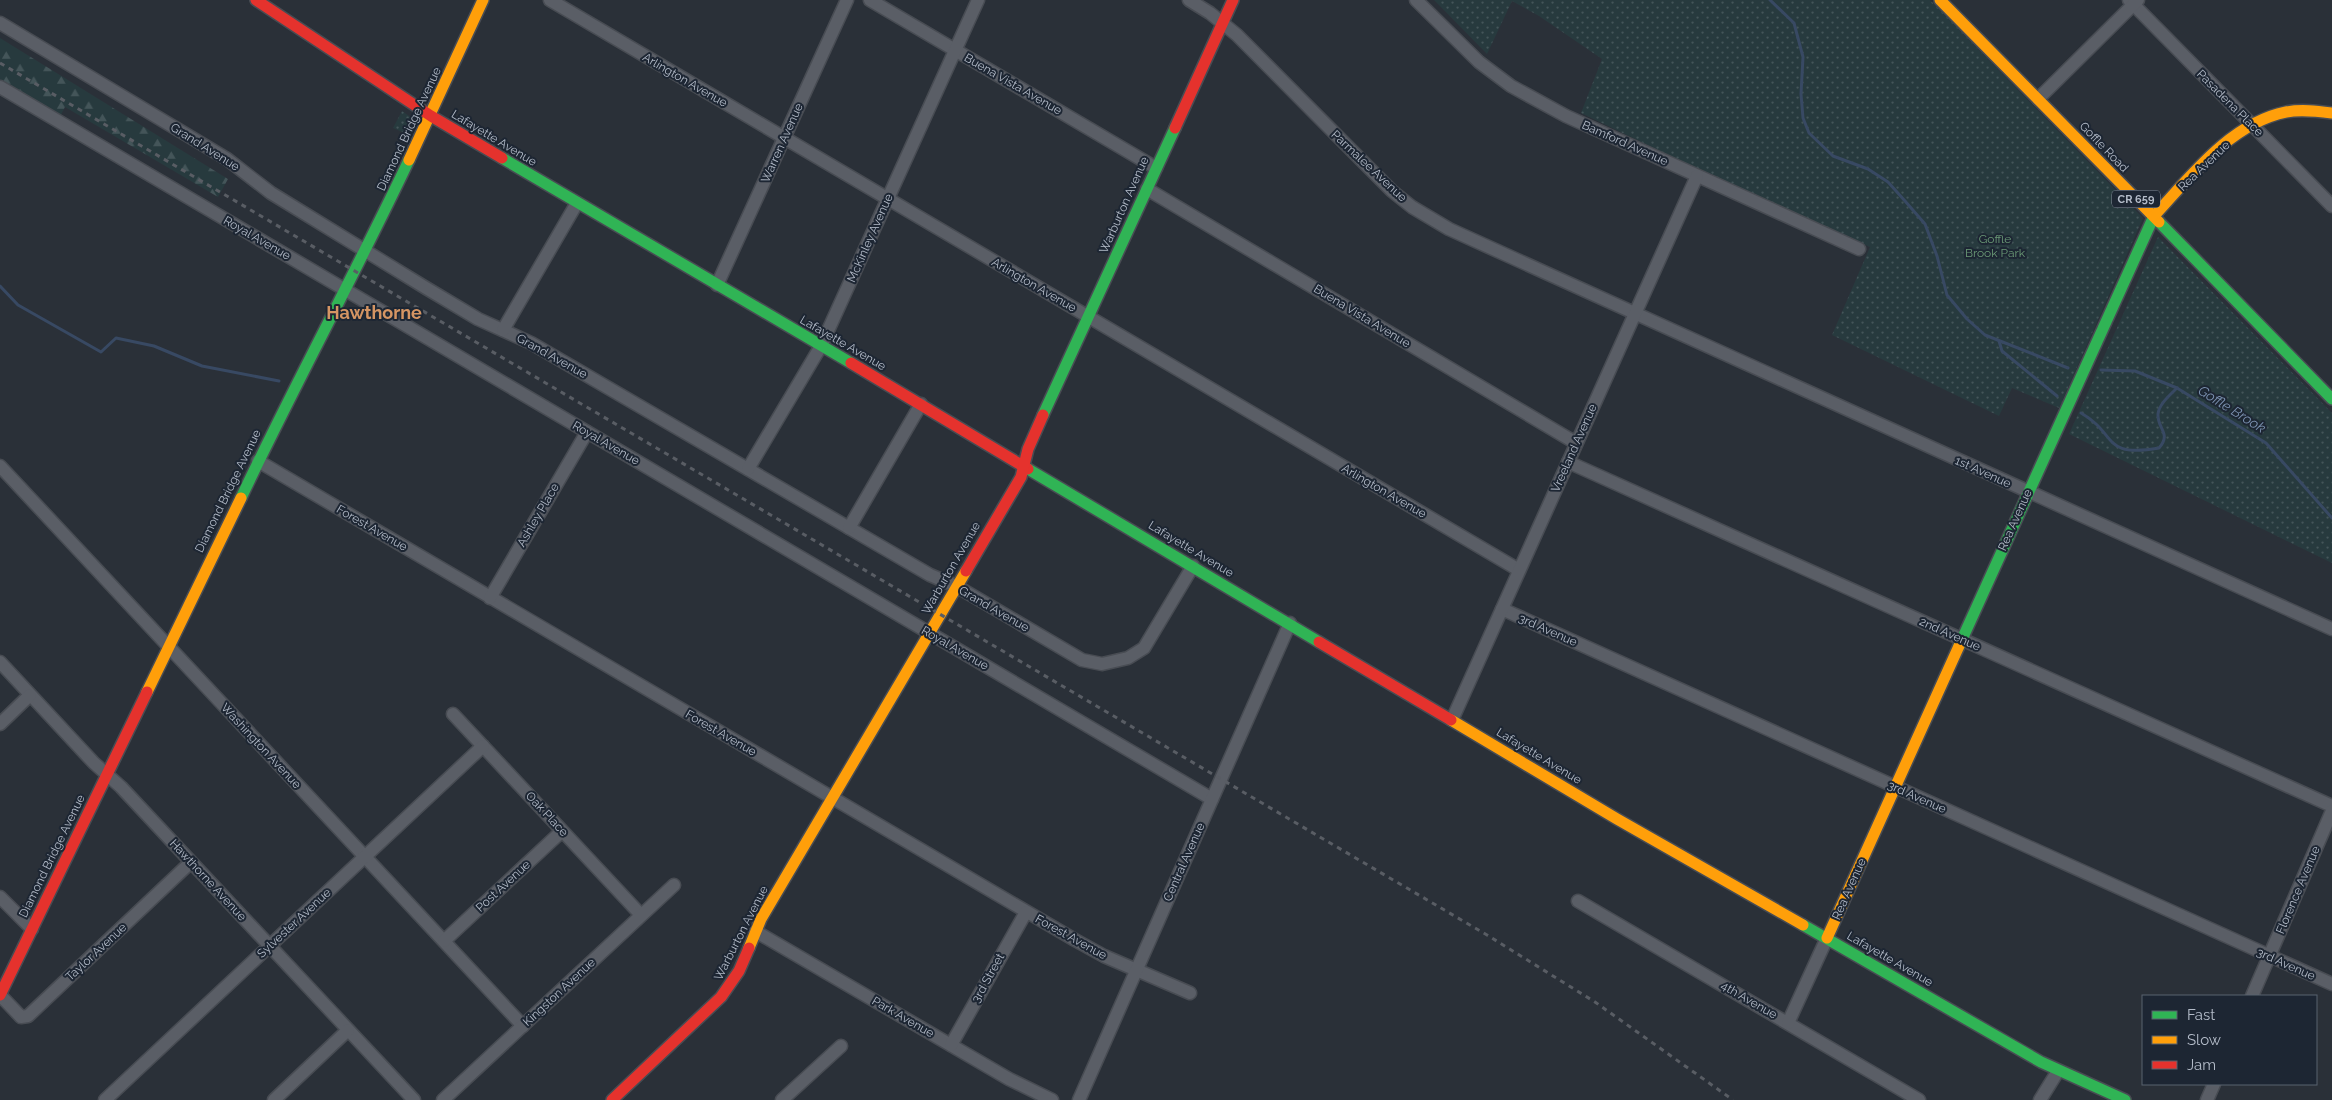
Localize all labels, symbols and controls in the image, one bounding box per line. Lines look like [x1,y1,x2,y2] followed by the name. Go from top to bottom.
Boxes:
[640,50,730,110] street label: Arlington Avenue
[962,50,1064,118] street label: Buena Vista Avenue
[374,65,444,193] street label: Diamond Bridge Avenue
[2194,67,2266,139] street label: Pasadena Place
[758,101,806,185] street label: Warren Avenue
[449,107,539,169] street label: Lafayette Avenue
[1580,118,1670,168] street label: Bamford Avenue
[2077,119,2131,175] street label: Goffle Road
[168,120,242,174] street label: Grand Avenue
[1328,128,1410,204] street label: Parmalee Avenue
[2175,138,2233,194] street label: Rea Avenue
[1096,155,1152,255] street label: Warburton Avenue
[2112,190,2160,208] road number: CR 659
[844,192,896,284] street label: McKinley Avenue
[221,213,293,263] street label: Royal Avenue
[1965,232,2026,260] park label: Goffle Brook Park
[989,255,1079,315] street label: Arlington Avenue
[1311,282,1413,350] street label: Buena Vista Avenue
[326,302,422,323] district label: Hawthorne
[798,313,888,373] street label: Lafayette Avenue
[514,331,590,381] street label: Grand Avenue
[2195,382,2269,436] water label: Goffle Brook
[1548,402,1600,494] street label: Vreeland Avenue
[570,418,642,468] street label: Royal Avenue
[192,427,264,555] street label: Diamond Bridge Avenue
[1953,453,2013,491] street label: 1st Avenue
[1339,461,1429,521] street label: Arlington Avenue
[514,481,562,549] street label: Ashley Place
[1995,487,2035,553] street label: Rea Avenue
[334,502,410,554] street label: Forest Avenue
[1146,518,1236,580] street label: Lafayette Avenue
[919,519,983,617] street label: Warburton Avenue
[956,583,1032,635] street label: Grand Avenue
[1517,611,1579,649] street label: 3rd Avenue
[1917,614,1983,654] street label: 2nd Avenue
[919,623,991,673] street label: Royal Avenue
[218,701,304,791] street label: Washington Avenue
[683,707,759,759] street label: Forest Avenue
[1494,725,1584,787] street label: Lafayette Avenue
[1886,778,1948,816] street label: 3rd Avenue
[523,789,571,839] street label: Oak Place
[16,792,88,920] street label: Diamond Bridge Avenue
[1160,820,1208,904] street label: Central Avenue
[167,836,249,924] street label: Hawthorne Avenue
[2273,844,2323,936] street label: Florence Avenue
[1829,856,1869,922] street label: Rea Avenue
[473,857,533,915] street label: Post Avenue
[711,883,771,983] street label: Warburton Avenue
[254,885,334,961] street label: Sylvester Avenue
[1033,912,1109,962] street label: Forest Avenue
[63,920,129,984] street label: Taylor Avenue
[1845,929,1935,989] street label: Lafayette Avenue
[2255,945,2317,983] street label: 3rd Avenue
[969,951,1007,1005] street label: 3rd Street
[520,955,598,1029] street label: Kingston Avenue
[1718,978,1780,1022] street label: 4th Avenue
[869,994,937,1040] street label: Park Avenue
[2142,995,2317,1085] legend
[2187,1006,2215,1024] text: Fast
[2187,1031,2221,1049] text: Slow
[2187,1056,2216,1074] text: Jam

